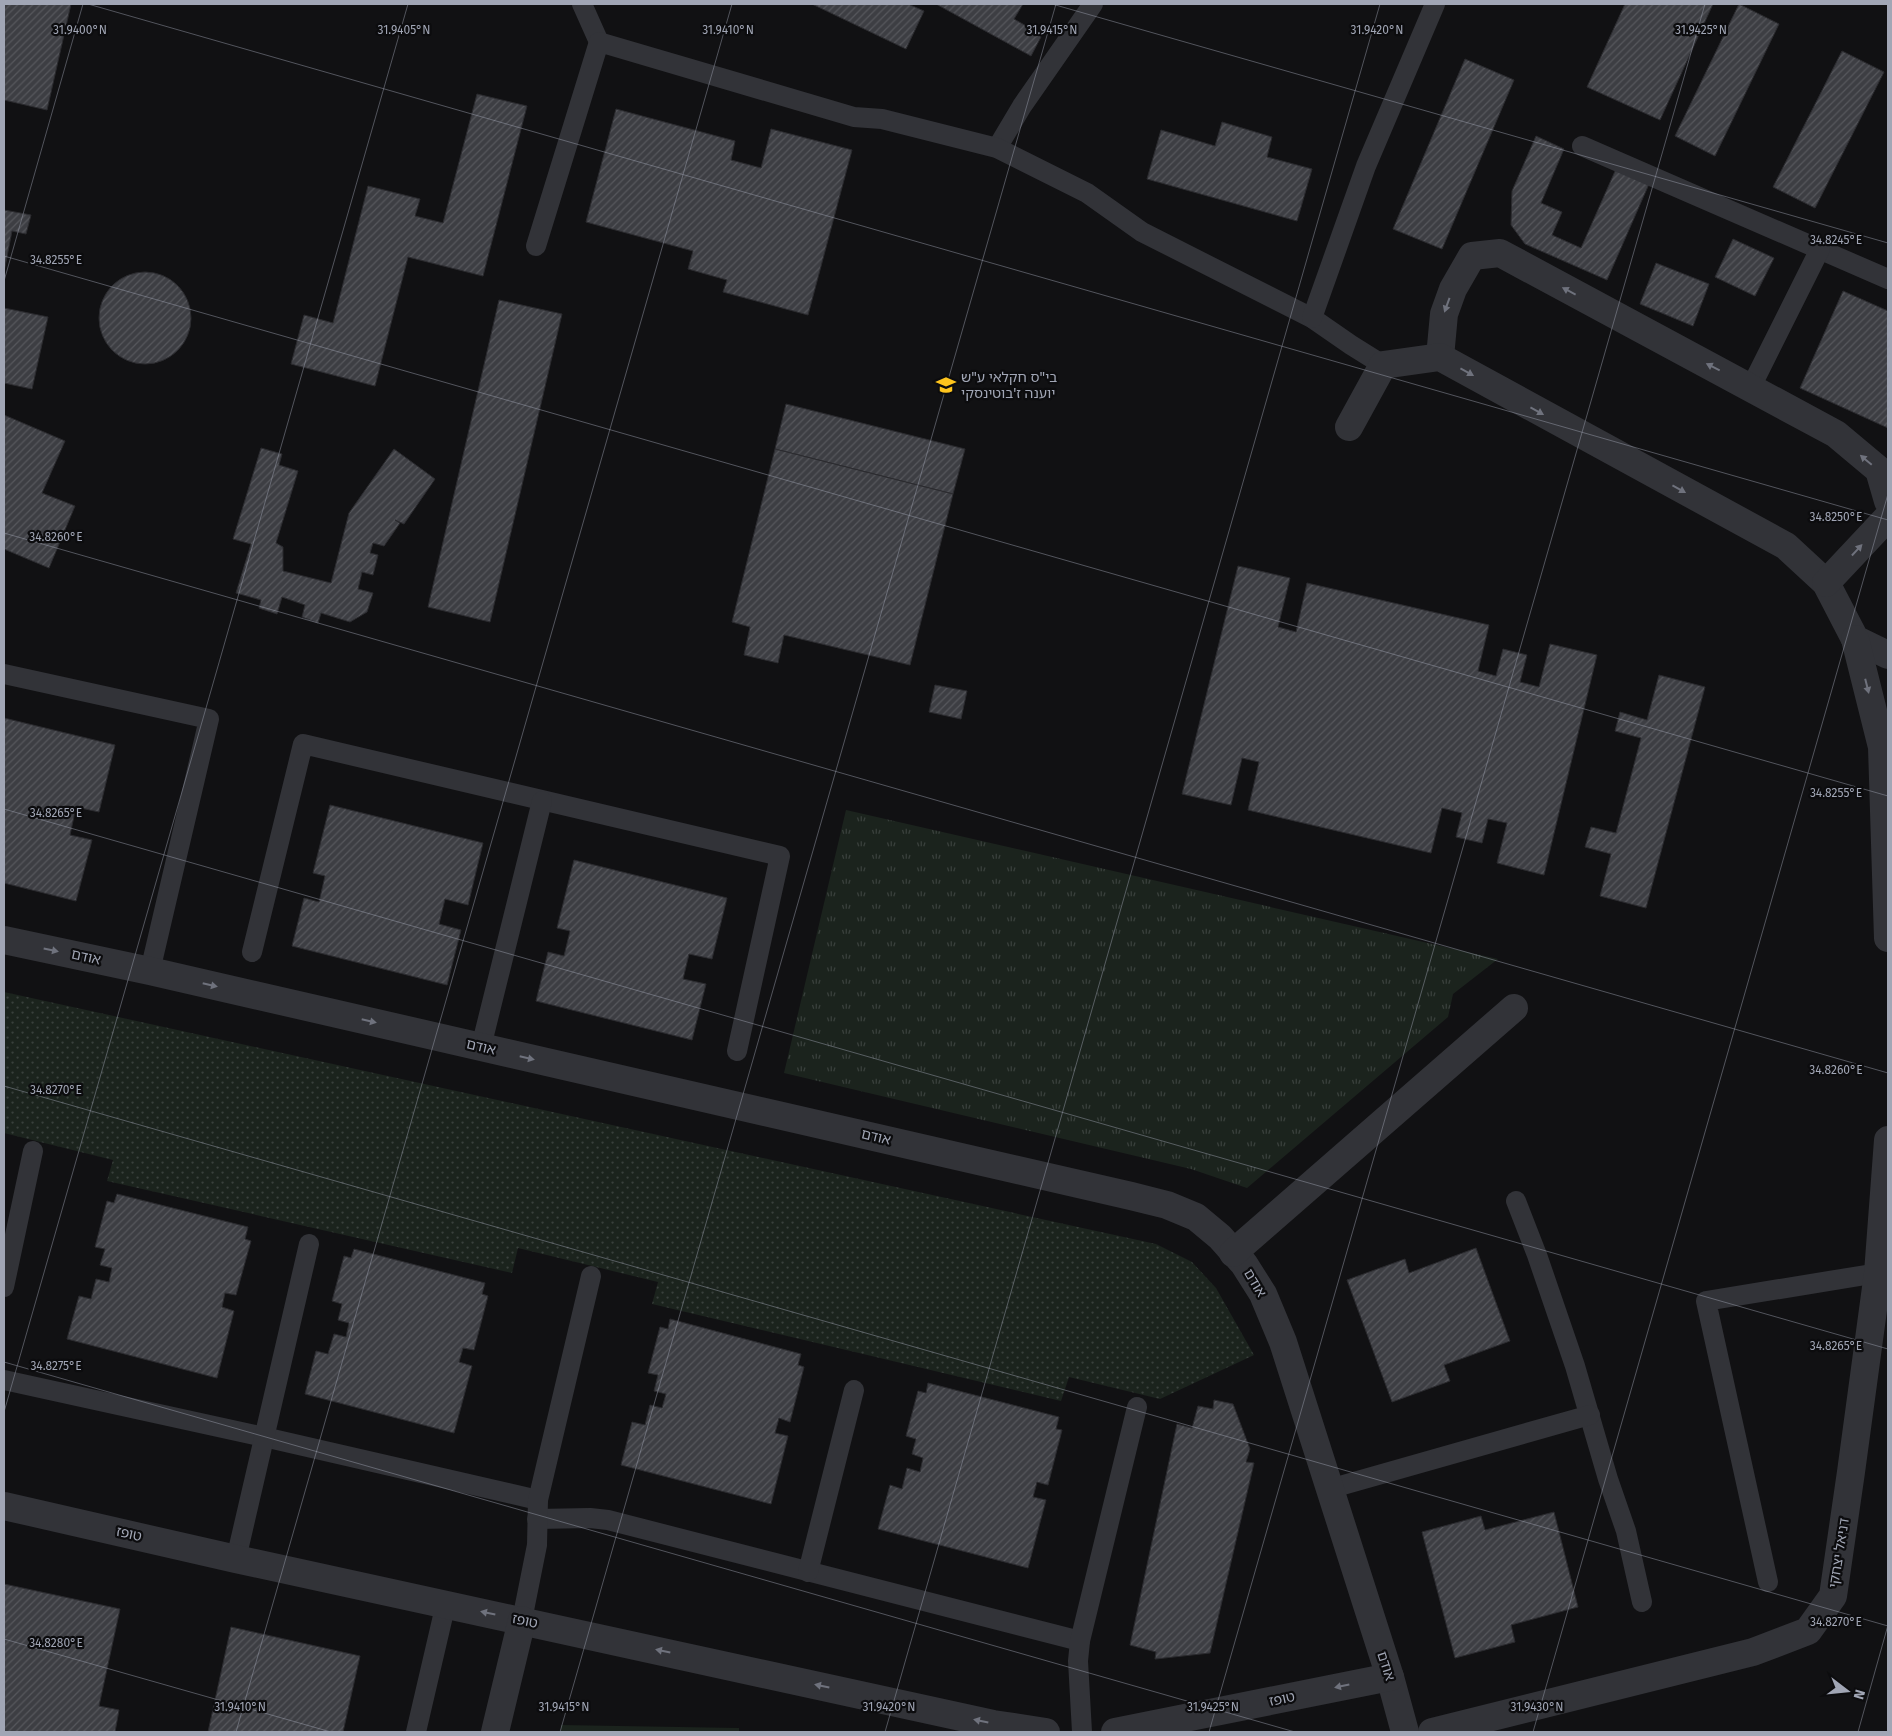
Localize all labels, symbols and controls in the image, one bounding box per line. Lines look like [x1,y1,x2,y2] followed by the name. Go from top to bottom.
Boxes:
[53,23,107,37] text: 31.9400°N
[377,23,431,37] text: 31.9405°N
[702,23,754,37] text: 31.9410°N
[1027,23,1077,37] text: 31.9415°N
[1351,23,1403,37] text: 31.9420°N
[1675,23,1727,37] text: 31.9425°N
[1810,233,1862,247] text: 34.8245°E
[30,253,82,267] text: 34.8255°E
[1562,287,1577,295] one-way arrow
[1443,298,1450,313] one-way arrow
[1706,363,1720,371] one-way arrow
[1460,368,1474,376] one-way arrow
[961,369,1057,402] place label: בי"ס חקלאי ע"ש יוענה ז'בוטינסקי
[935,374,957,396] school or university icon: בי"ס חקלאי ע"ש יוענה ז'בוטינסקי
[1530,406,1544,415] one-way arrow
[1860,454,1873,465] one-way arrow
[1672,485,1687,493] one-way arrow
[1809,510,1863,524] text: 34.8250°E
[29,530,83,544] text: 34.8260°E
[1851,544,1863,556] one-way arrow
[1863,679,1871,694] one-way arrow
[1810,786,1862,800] text: 34.8255°E
[30,806,82,820] text: 34.8265°E
[44,946,59,954] one-way arrow
[70,946,103,968] street label: אודם
[203,981,218,989] one-way arrow
[361,1017,376,1025] one-way arrow
[465,1035,498,1059] street label: אודם
[519,1054,534,1062] one-way arrow
[1809,1063,1863,1077] text: 34.8260°E
[30,1083,82,1097] text: 34.8270°E
[860,1125,893,1149] street label: אודם
[1240,1266,1270,1300] street label: אודם
[1810,1339,1862,1353] text: 34.8265°E
[30,1359,82,1373] text: 34.8275°E
[1825,1516,1853,1589] street label: דניאל יצחקי
[114,1523,144,1545] street label: טופז
[479,1608,495,1616] one-way arrow
[511,1610,540,1632] street label: טופז
[1810,1615,1862,1629] text: 34.8270°E
[29,1636,83,1650] text: 34.8280°E
[656,1647,671,1655] one-way arrow
[1373,1649,1399,1683] street label: אודם
[1822,1666,1872,1716] north arrow
[813,1682,829,1690] one-way arrow
[1334,1683,1350,1691] one-way arrow
[1268,1688,1297,1710] street label: טופז
[1850,1688,1868,1701] text: N
[214,1700,266,1714] text: 31.9410°N
[539,1700,589,1714] text: 31.9415°N
[863,1700,915,1714] text: 31.9420°N
[1187,1700,1239,1714] text: 31.9425°N
[1511,1700,1563,1714] text: 31.9430°N
[972,1717,988,1725] one-way arrow

